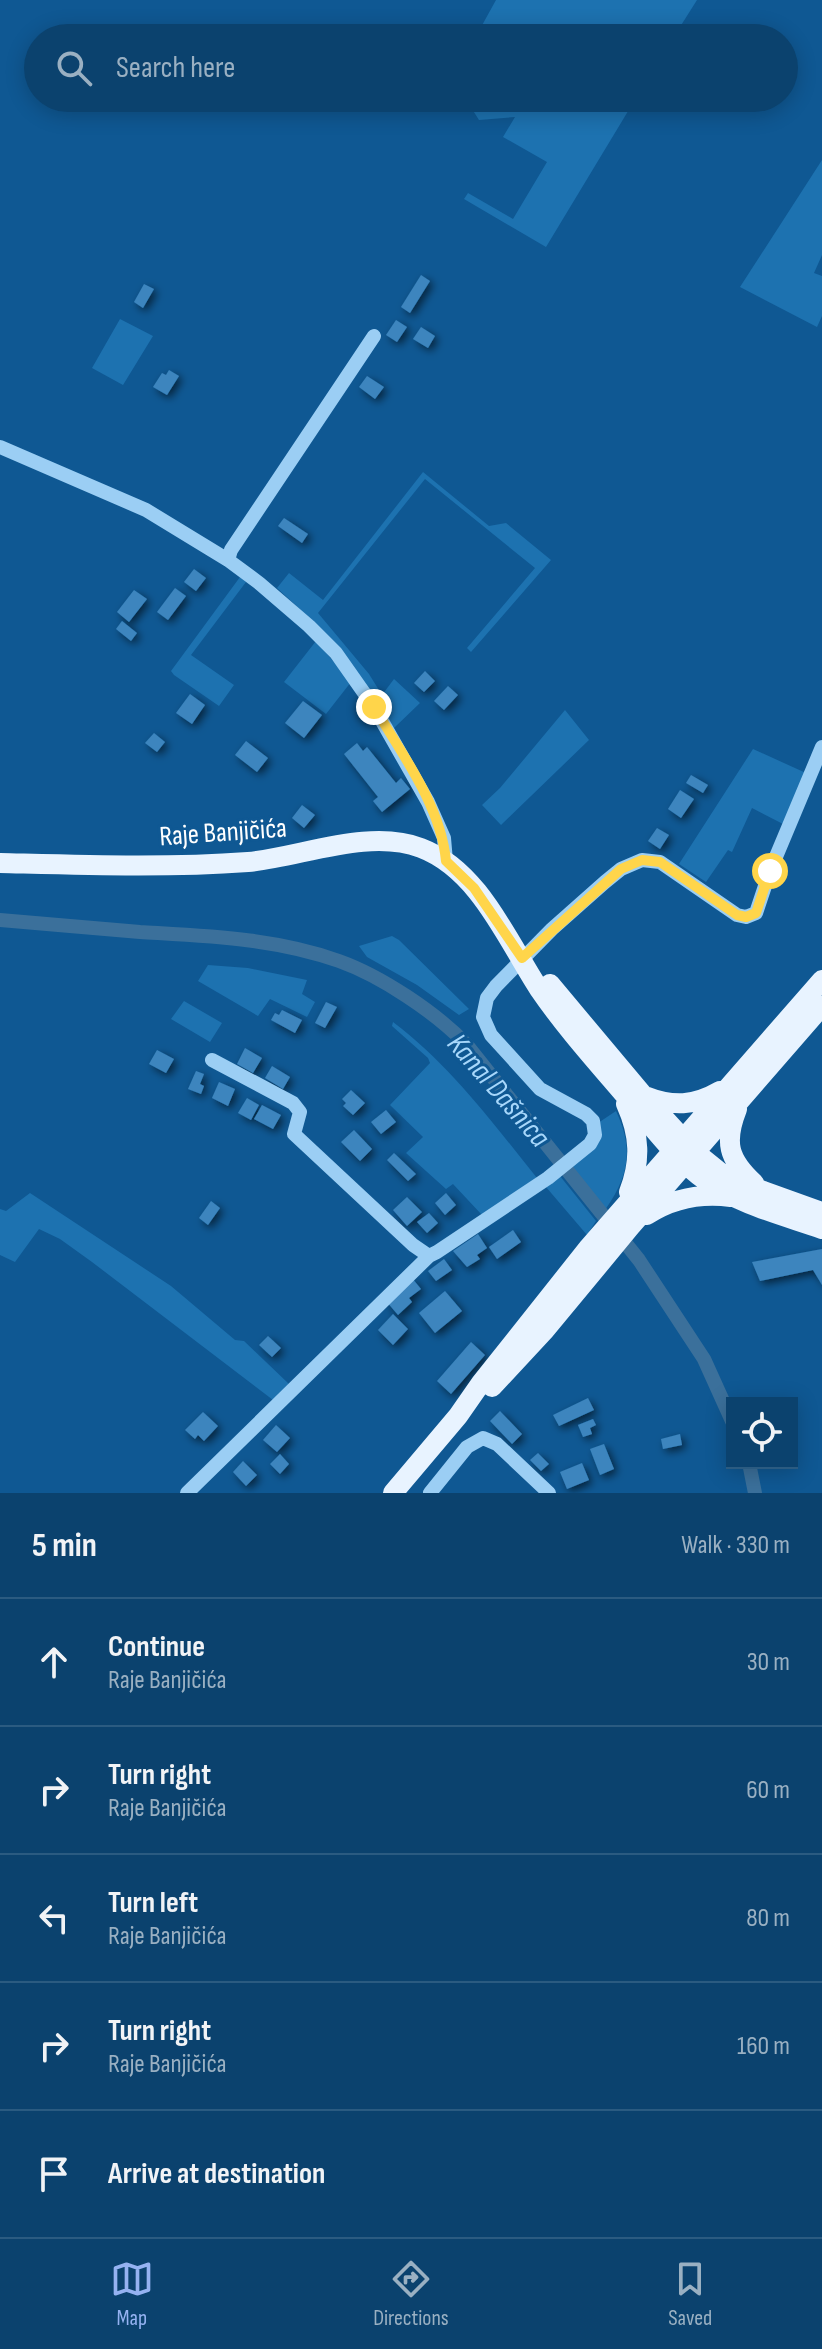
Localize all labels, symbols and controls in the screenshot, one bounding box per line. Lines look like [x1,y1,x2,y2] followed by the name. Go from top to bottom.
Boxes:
[24,24,798,112] search box
[52,46,96,90] icon: search
[116,50,235,86] text: Search here
[356,689,392,725] route end
[158,812,288,853] street label: Raje Banjičića
[752,853,788,889] route start
[439,1026,557,1155] water label: Kanal Dašnica
[726,1397,798,1469] map controls
[726,1397,798,1469] button: locate
[32,1525,97,1566] text: 5 min
[681,1530,790,1561] text: Walk · 330 m
[108,1629,205,1665] text: Continue
[32,1640,76,1684] icon: ahead
[747,1647,790,1678] text: 30 m
[108,1665,227,1696] text: Raje Banjičića
[108,1757,211,1793] text: Turn right
[32,1768,76,1812] icon: right
[746,1775,790,1806] text: 60 m
[108,1793,227,1824] text: Raje Banjičića
[108,1885,198,1921] text: Turn left
[32,1896,76,1940] icon: left
[746,1903,790,1934] text: 80 m
[108,1921,227,1952] text: Raje Banjičića
[108,2013,211,2049] text: Turn right
[32,2024,76,2068] icon: right
[737,2031,790,2062] text: 160 m
[108,2049,227,2080] text: Raje Banjičića
[32,2152,76,2196] icon: arrive
[108,2156,325,2192] text: Arrive at destination
[110,2257,154,2332] tab: Map
[373,2257,449,2332] tab: Directions
[668,2257,712,2332] tab: Saved

